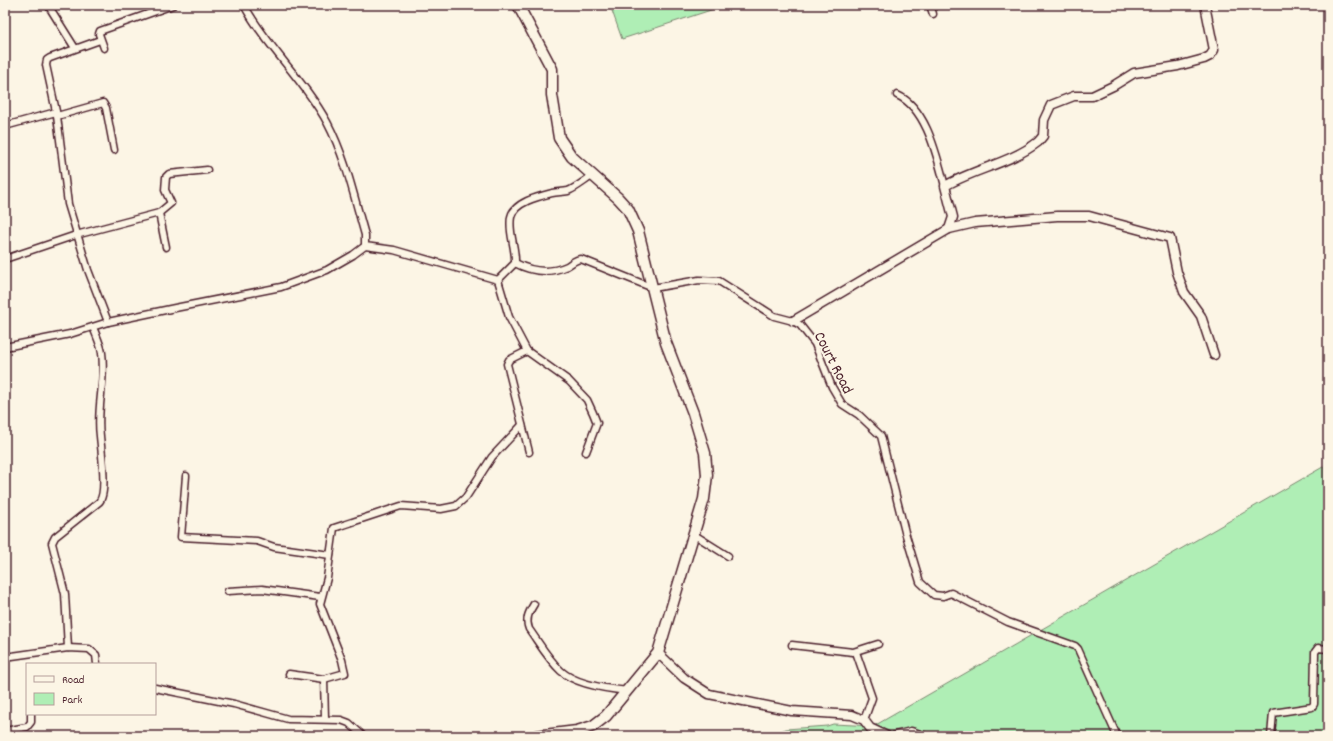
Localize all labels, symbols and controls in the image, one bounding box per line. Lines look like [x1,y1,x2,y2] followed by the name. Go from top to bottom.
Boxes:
[807,328,858,398] street label: Court Road
[26,663,156,715] legend
[62,672,84,689] text: Road
[62,692,83,709] text: Park

